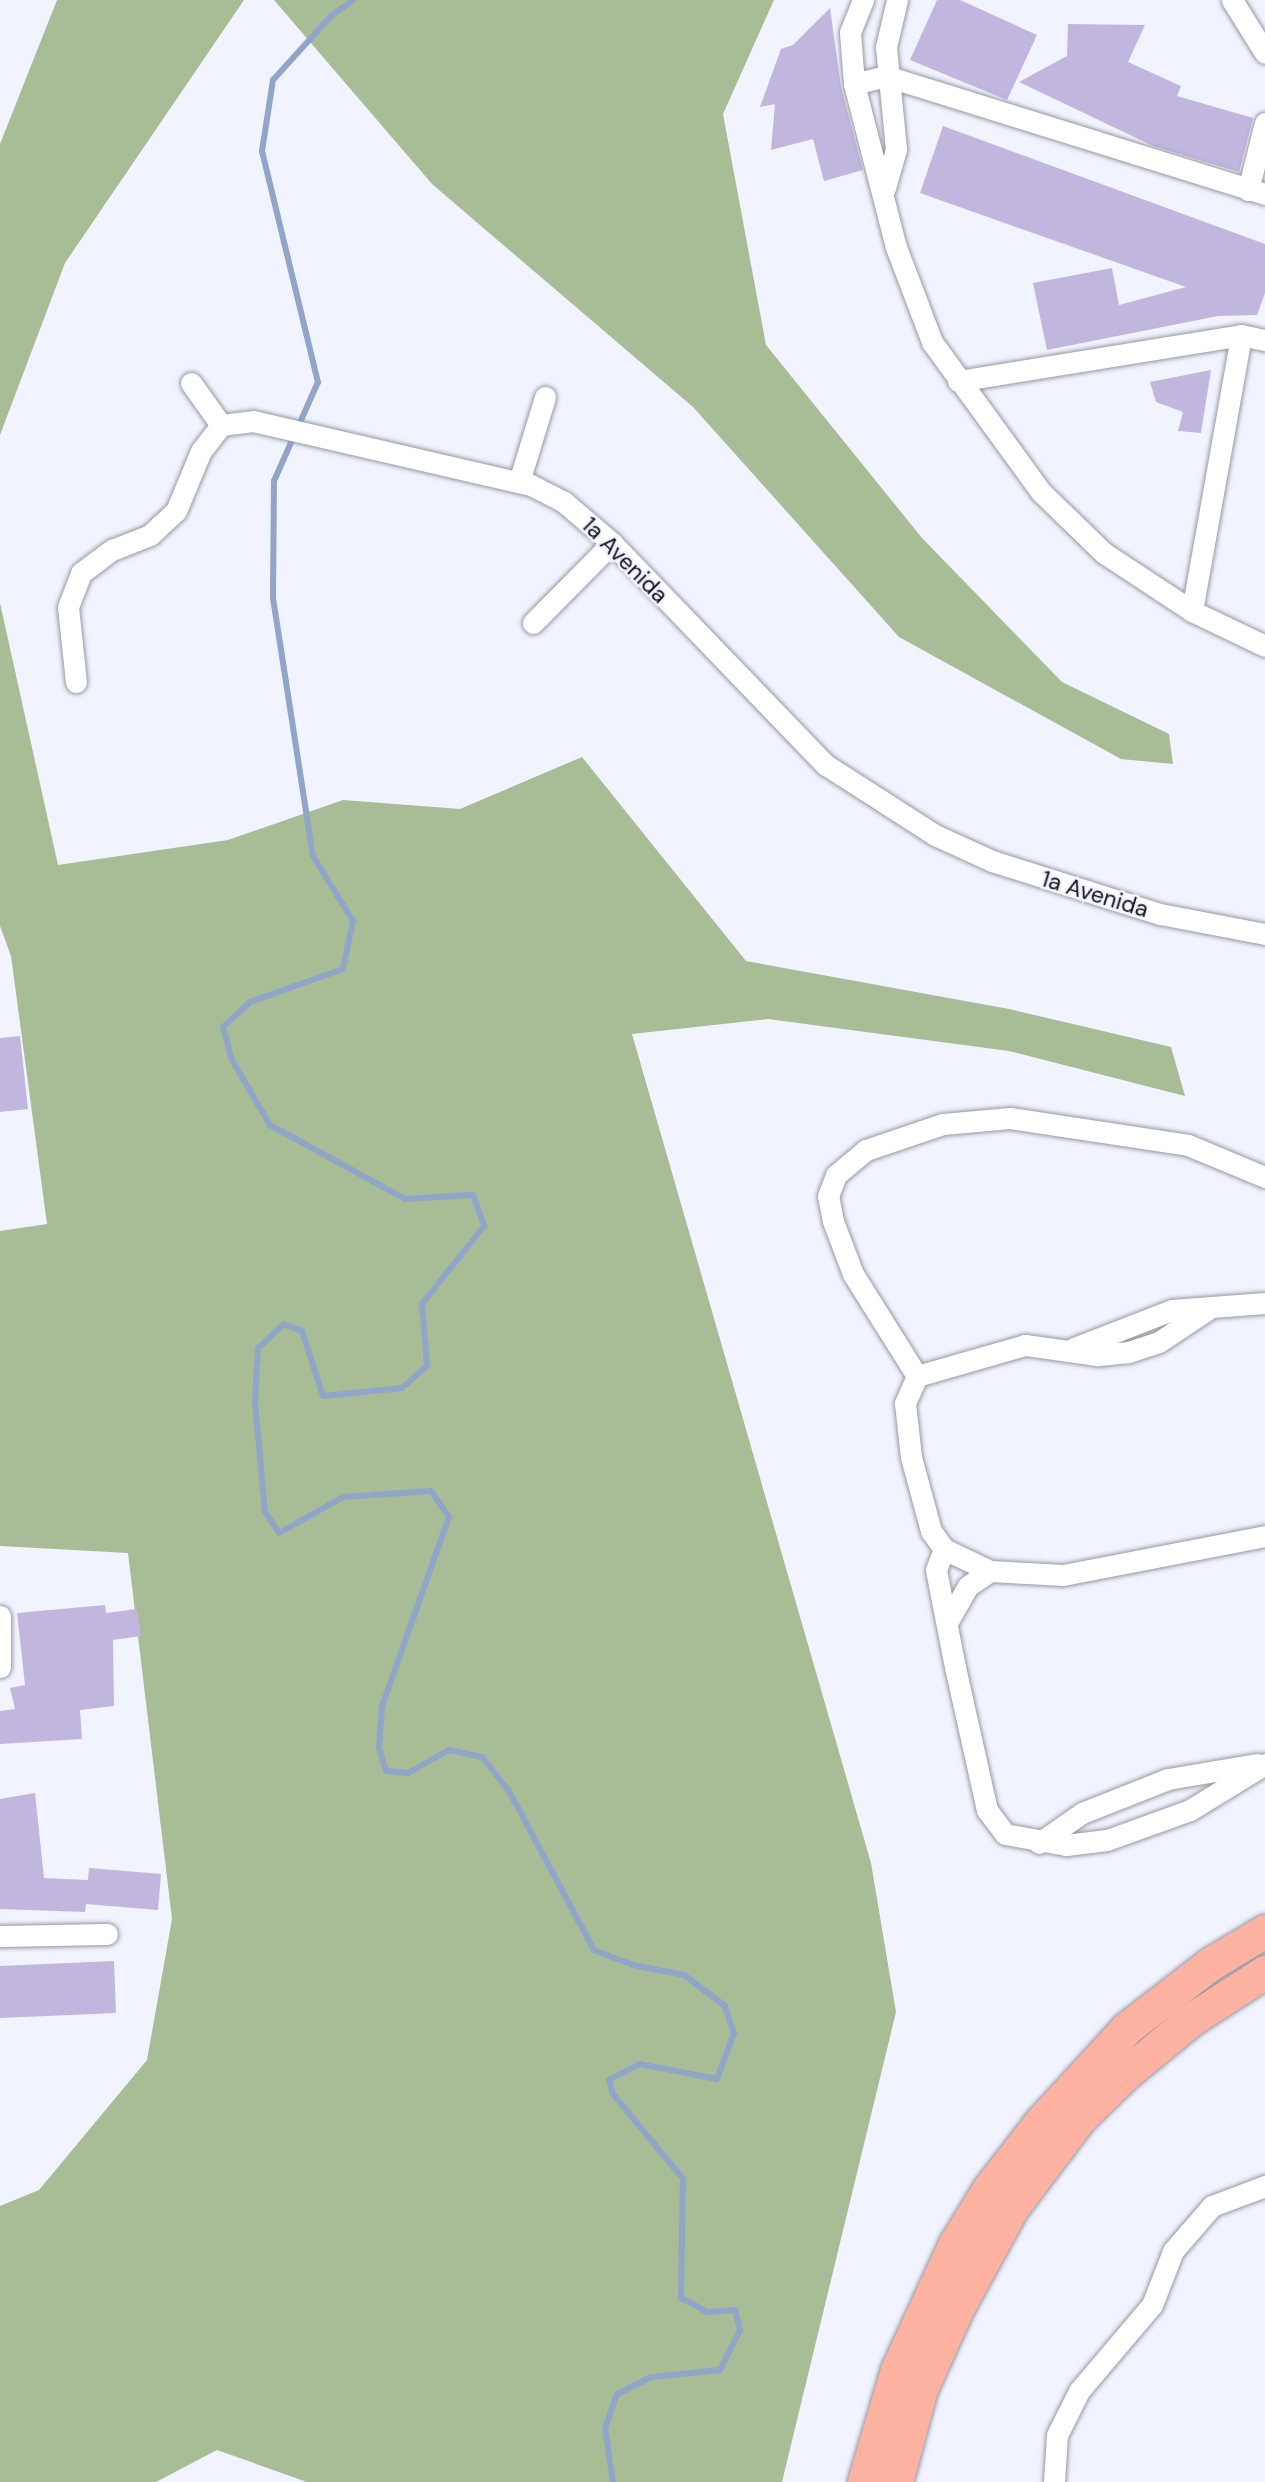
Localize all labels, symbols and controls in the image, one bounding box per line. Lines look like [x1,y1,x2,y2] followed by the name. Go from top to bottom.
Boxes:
[576,511,674,609] street label: 1a Avenida
[1038,865,1152,923] street label: 1a Avenida

